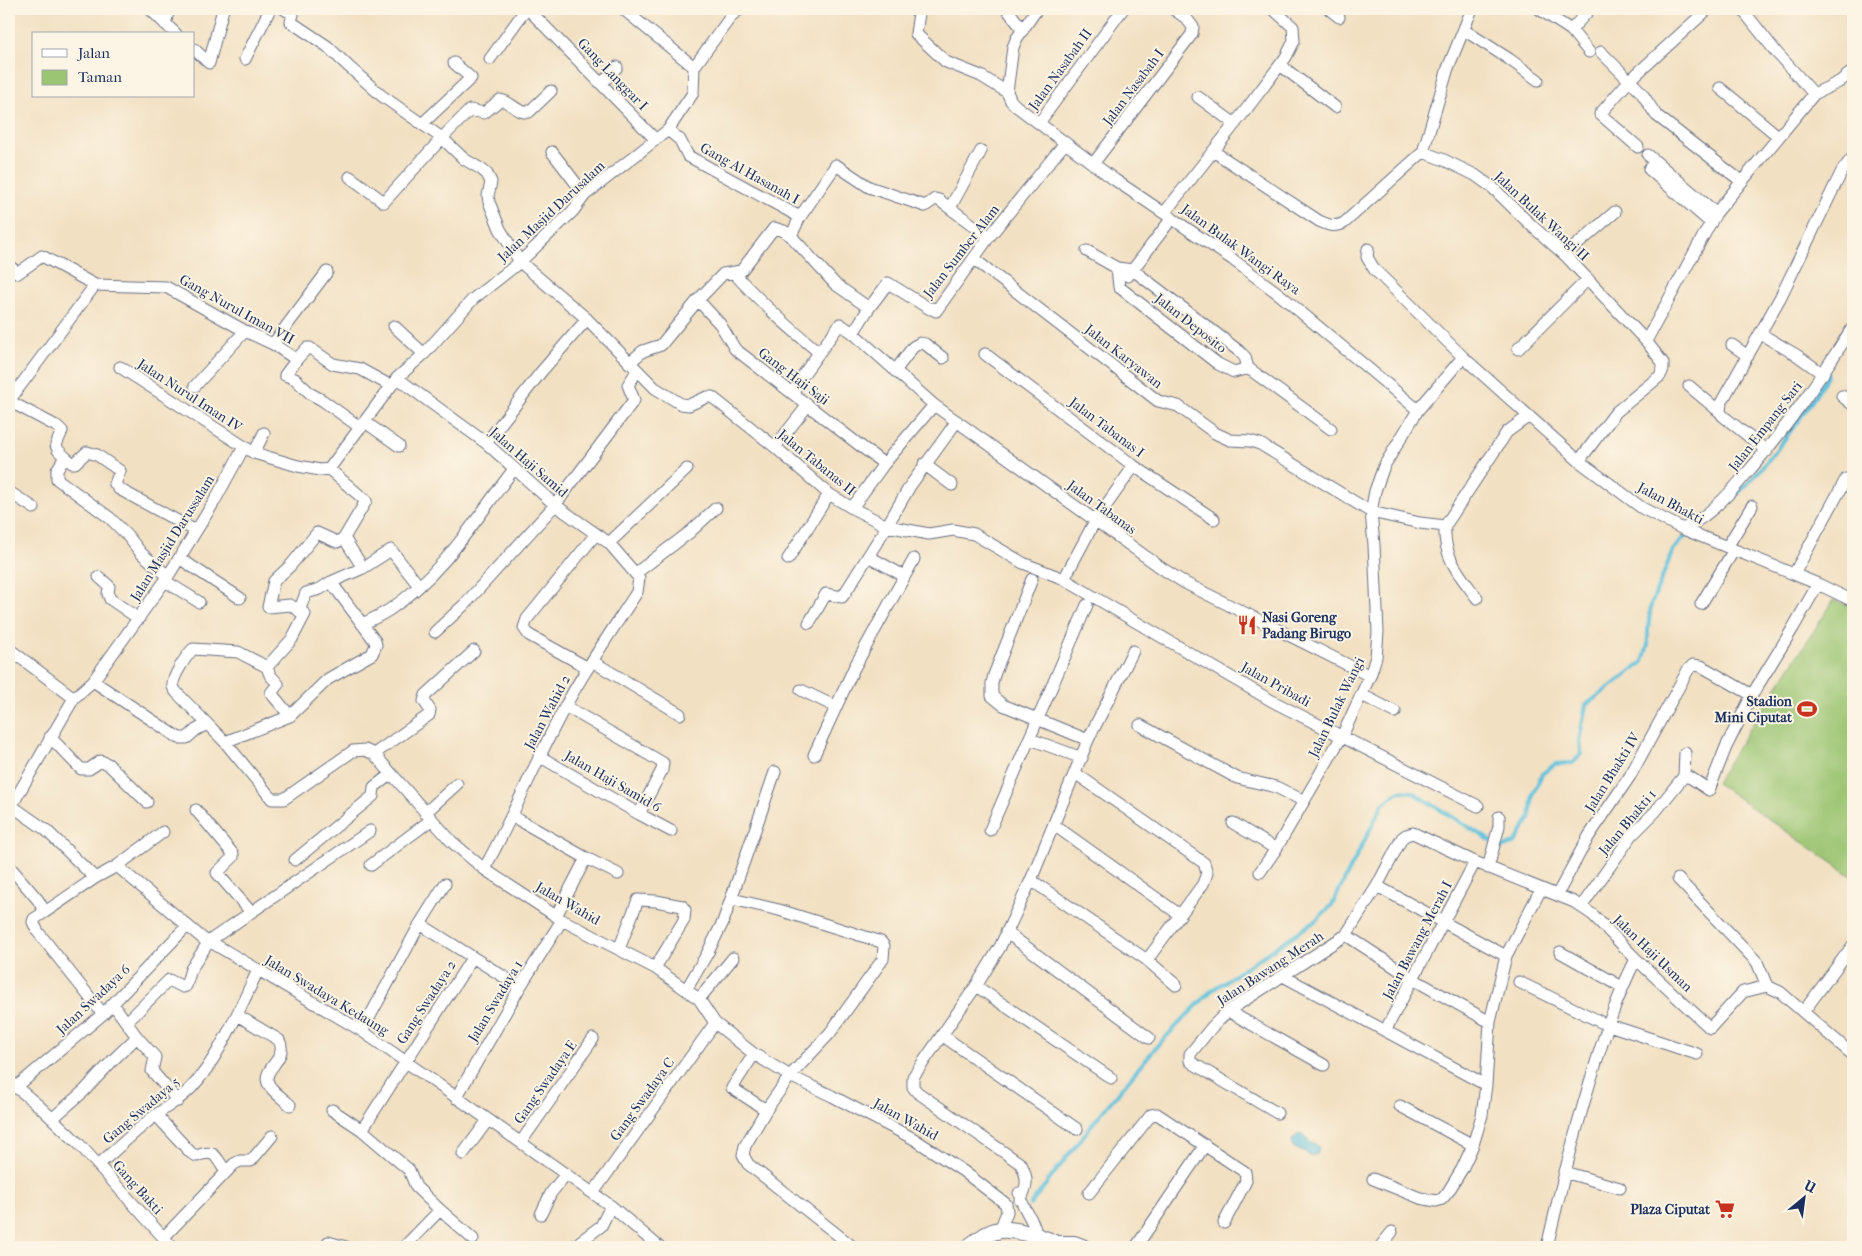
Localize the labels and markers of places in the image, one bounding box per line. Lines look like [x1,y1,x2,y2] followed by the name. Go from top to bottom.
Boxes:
[1262,609,1351,642] place label: Nasi Goreng Padang Birugo
[1236,614,1258,636] restaurant icon: Nasi Goreng Padang Birugo
[1713,693,1793,726] place label: Stadion Mini Ciputat
[1796,698,1818,720] sports icon: Stadion Mini Ciputat
[1714,1198,1736,1220] supermarket icon: Plaza Ciputat
[1630,1201,1711,1218] place label: Plaza Ciputat

